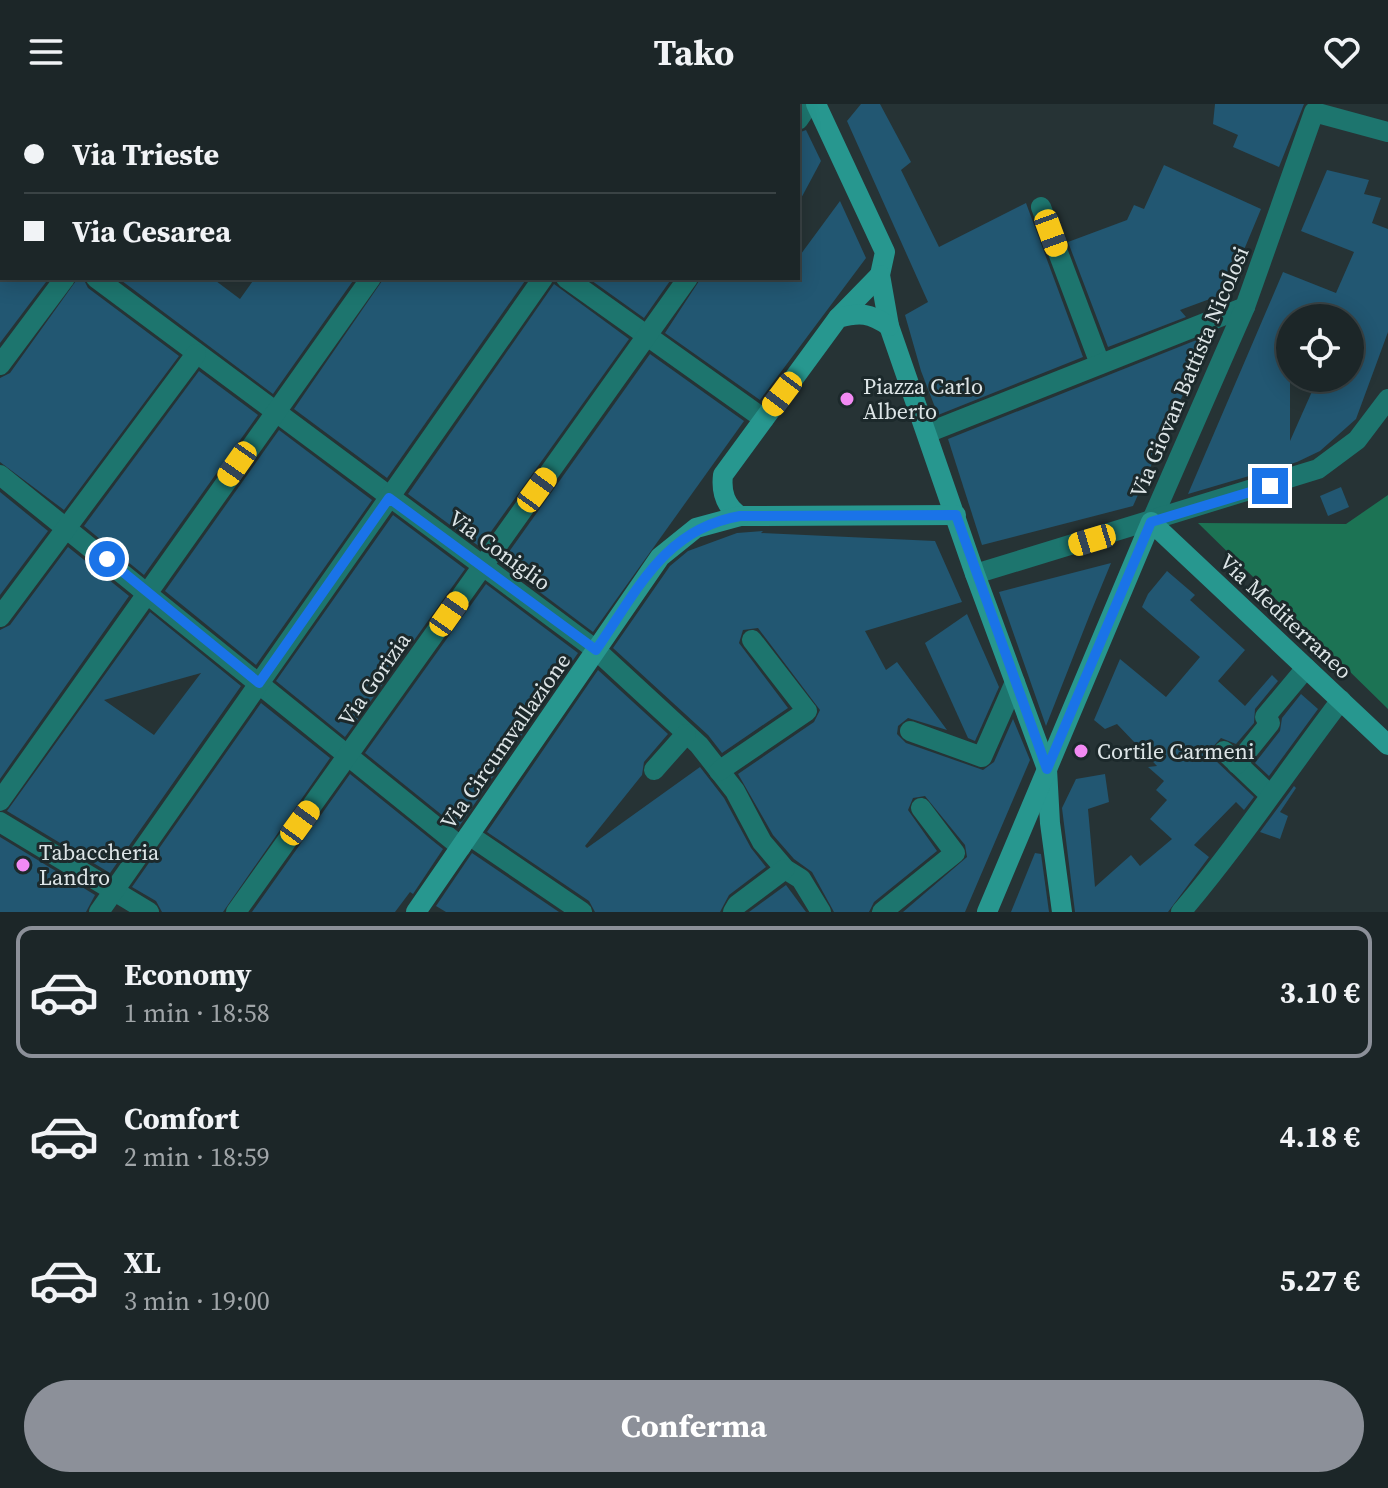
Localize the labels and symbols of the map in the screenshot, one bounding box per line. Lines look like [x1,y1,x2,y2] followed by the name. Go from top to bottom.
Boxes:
[1032,206,1070,260] car
[1122,242,1256,502] street label: Via Giovan Battista Nicolosi
[758,368,806,420] car
[863,371,983,426] place label: Piazza Carlo Alberto
[838,390,856,408] marker: Piazza Carlo Alberto
[213,437,261,491] car
[513,464,561,516] car
[1252,468,1288,504] route end
[443,503,557,597] street label: Via Coniglio
[1066,522,1118,558] car
[89,541,125,577] route start
[1213,547,1359,685] street label: Via Mediterraneo
[425,587,473,641] car
[331,626,418,732] street label: Via Gorizia
[433,647,577,835] street label: Via Circumvallazione
[1097,736,1255,766] place label: Cortile Carmeni
[1072,742,1090,760] marker: Cortile Carmeni
[276,797,324,849] car
[39,837,160,892] place label: Tabaccheria Landro
[14,856,32,874] marker: Tabaccheria Landro

